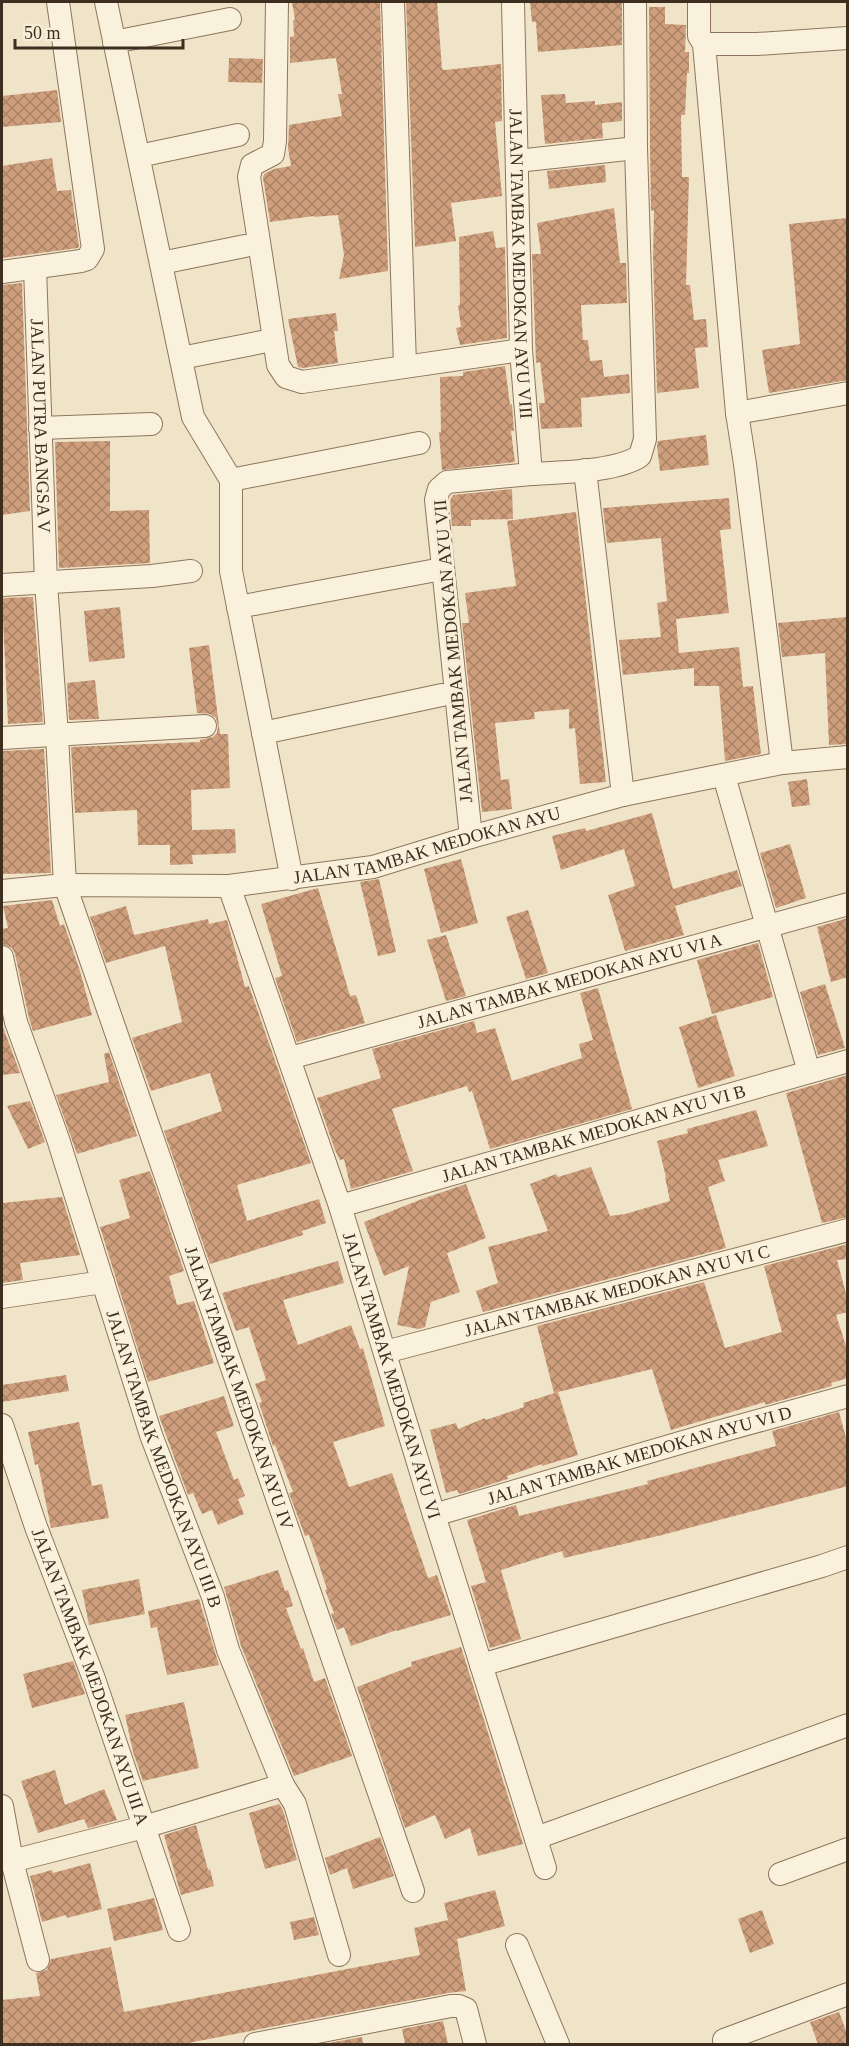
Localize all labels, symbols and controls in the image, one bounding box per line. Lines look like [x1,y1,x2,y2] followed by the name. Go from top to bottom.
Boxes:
[15,12,183,50] scale bar
[24,23,61,43] text: 50 m
[505,109,537,420] street label: JALAN TAMBAK MEDOKAN AYU VIII
[27,318,54,533] street label: JALAN PUTRA BANGSA V
[430,499,476,803] street label: JALAN TAMBAK MEDOKAN AYU VII
[292,803,563,887] street label: JALAN TAMBAK MEDOKAN AYU
[415,929,724,1032] street label: JALAN TAMBAK MEDOKAN AYU VI A
[440,1081,748,1186] street label: JALAN TAMBAK MEDOKAN AYU VI B
[339,1230,445,1521] street label: JALAN TAMBAK MEDOKAN AYU VI
[462,1241,772,1341] street label: JALAN TAMBAK MEDOKAN AYU VI C
[181,1244,297,1532] street label: JALAN TAMBAK MEDOKAN AYU IV
[102,1308,226,1610] street label: JALAN TAMBAK MEDOKAN AYU III B
[485,1402,794,1509] street label: JALAN TAMBAK MEDOKAN AYU VI D
[28,1526,153,1828] street label: JALAN TAMBAK MEDOKAN AYU III A

